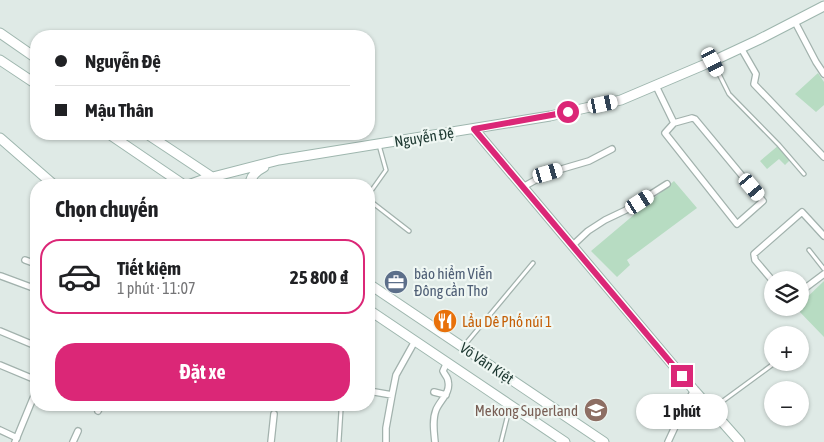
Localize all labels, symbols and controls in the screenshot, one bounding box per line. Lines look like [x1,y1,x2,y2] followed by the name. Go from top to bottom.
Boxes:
[699,45,726,79] car
[85,50,161,72] text: Nguyễn Đệ
[586,94,619,114] car
[85,99,154,121] text: Mậu Thân
[557,101,579,123] route start
[393,124,455,150] street label: Nguyễn Đệ
[531,162,564,184] car
[736,171,767,203] car
[623,188,656,216] car
[55,196,159,222] text: Chọn chuyến
[57,254,102,299] icon: car
[117,257,181,279] text: Tiết kiệm
[414,265,492,299] place label: bảo hiểm Viễn Đông cần Thơ
[290,266,348,288] text: 25 800 ₫
[383,269,409,295] office icon: bảo hiểm Viễn Đông cần Thơ
[764,271,809,426] map controls
[764,271,809,316] button: layers
[117,279,195,297] text: 1 phút · 11:07
[432,308,458,334] restaurant icon: Lẩu Dê Phố núi 1
[462,313,552,330] place label: Lẩu Dê Phố núi 1
[764,326,809,371] button: +
[457,339,517,387] street label: Võ Văn Kiệt
[55,343,350,401] button: Đặt xe
[671,365,693,387] route end
[764,381,809,426] button: −
[636,394,728,428] callout: 1 phút
[583,397,609,423] school or university icon: Mekong Superland
[475,402,578,419] place label: Mekong Superland
[663,402,701,420] text: 1 phút

